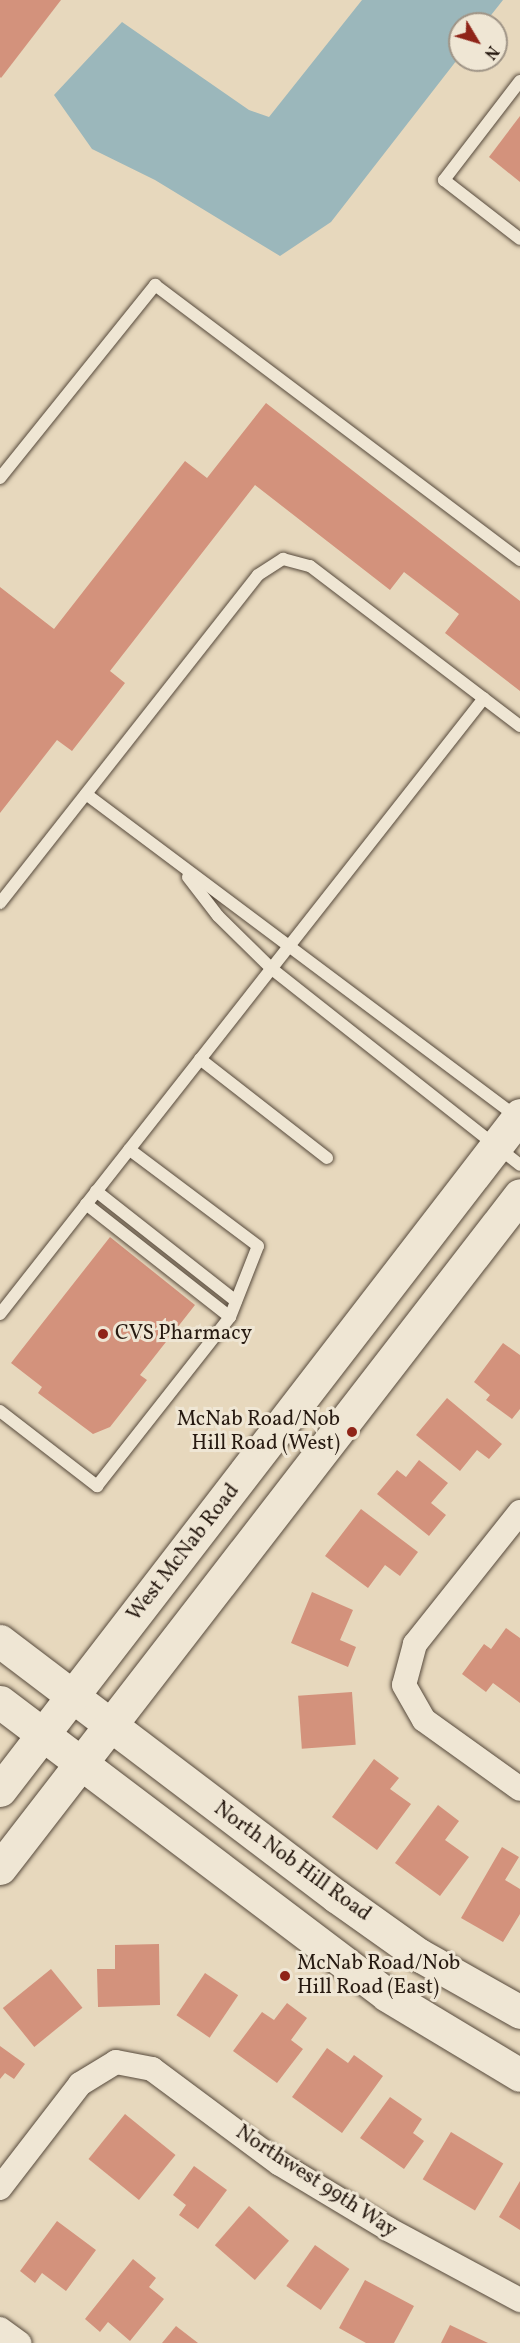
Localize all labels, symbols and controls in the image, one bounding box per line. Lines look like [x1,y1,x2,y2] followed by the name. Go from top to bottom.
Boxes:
[448,12,508,72] north arrow
[478,40,503,63] text: N
[115,1321,252,1347] place label: CVS Pharmacy
[96,1327,110,1341] marker: CVS Pharmacy
[177,1407,340,1457] place label: McNab Road/Nob Hill Road (West)
[345,1425,359,1439] marker: McNab Road/Nob Hill Road (West)
[122,1479,246,1627] street label: West McNab Road
[208,1797,376,1927] street label: North Nob Hill Road
[297,1951,460,2001] place label: McNab Road/Nob Hill Road (East)
[278,1969,292,1983] marker: McNab Road/Nob Hill Road (East)
[230,2120,402,2244] street label: Northwest 99th Way

